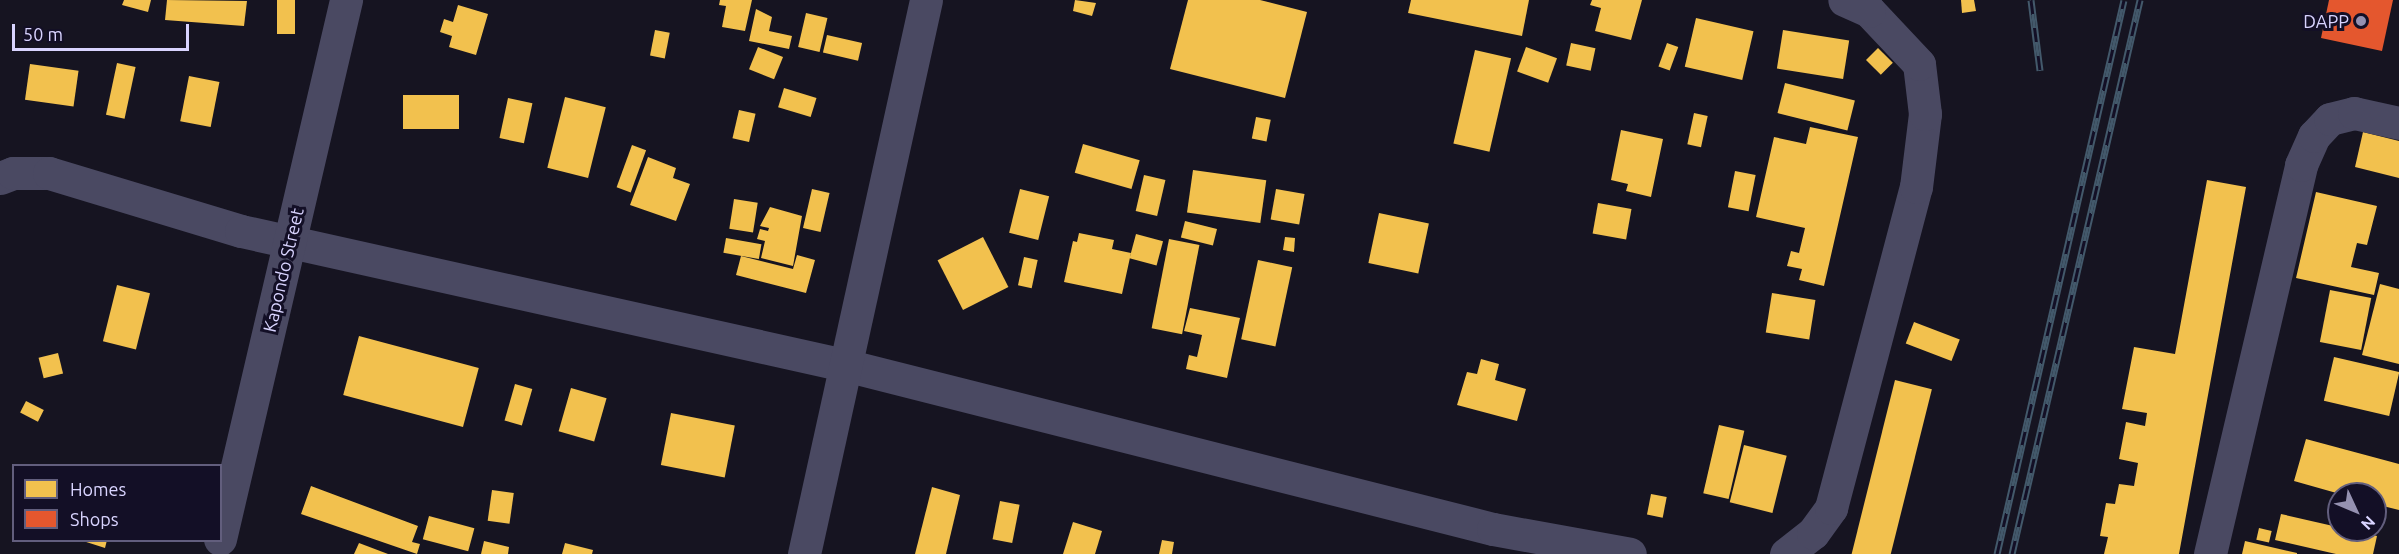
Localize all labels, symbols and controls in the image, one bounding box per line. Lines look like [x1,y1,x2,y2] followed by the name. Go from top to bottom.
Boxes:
[2303,10,2349,32] place label: DAPP
[15,12,192,50] scale bar
[2354,14,2368,28] marker: DAPP
[23,24,63,44] text: 50 m
[258,206,308,334] street label: Kapondo Street
[12,464,222,542] legend
[70,479,126,499] text: Homes
[2327,482,2387,542] north arrow
[70,509,119,529] text: Shops
[2358,513,2379,534] text: N

